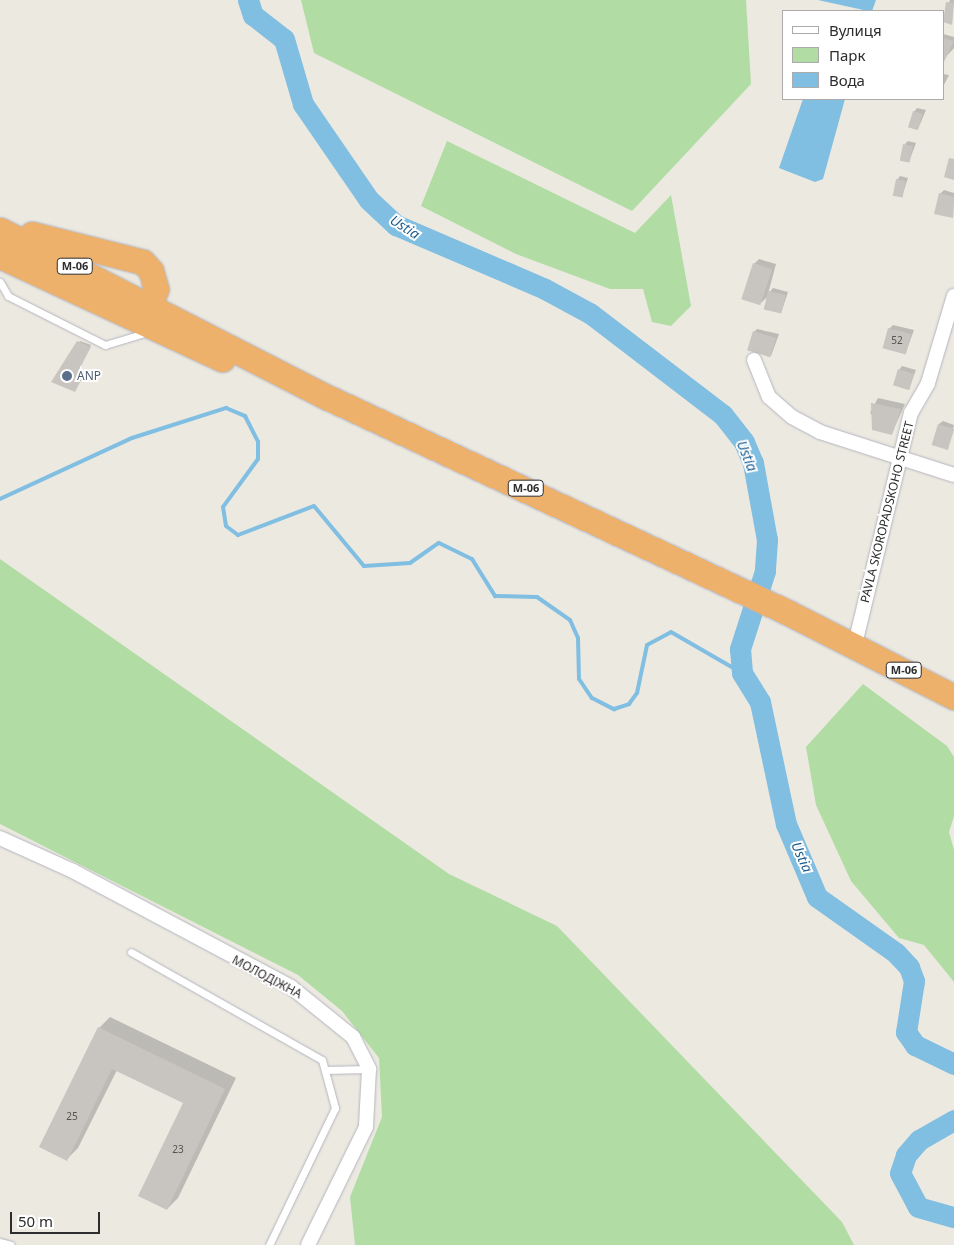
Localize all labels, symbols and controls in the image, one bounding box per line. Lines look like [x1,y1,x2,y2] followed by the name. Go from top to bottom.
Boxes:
[782,10,944,100] legend
[829,20,882,40] text: Вулиця
[829,45,865,65] text: Парк
[829,70,865,90] text: Вода
[387,211,423,243] water label: Ustia
[56,258,94,274] road number: М-06
[891,335,903,347] house number: 52
[77,369,101,383] place label: ANP
[61,370,73,382] marker: ANP
[857,420,917,604] street label: PAVLA SKOROPADSKOHO STREET
[733,438,761,474] water label: Ustia
[507,479,545,496] road number: М-06
[885,662,923,678] road number: М-06
[788,839,816,875] water label: Ustia
[230,953,304,1001] street label: МОЛОДІЖНА
[66,1111,78,1123] house number: 25
[172,1144,184,1156] house number: 23
[12,1202,102,1234] scale bar
[18,1211,53,1231] text: 50 m

